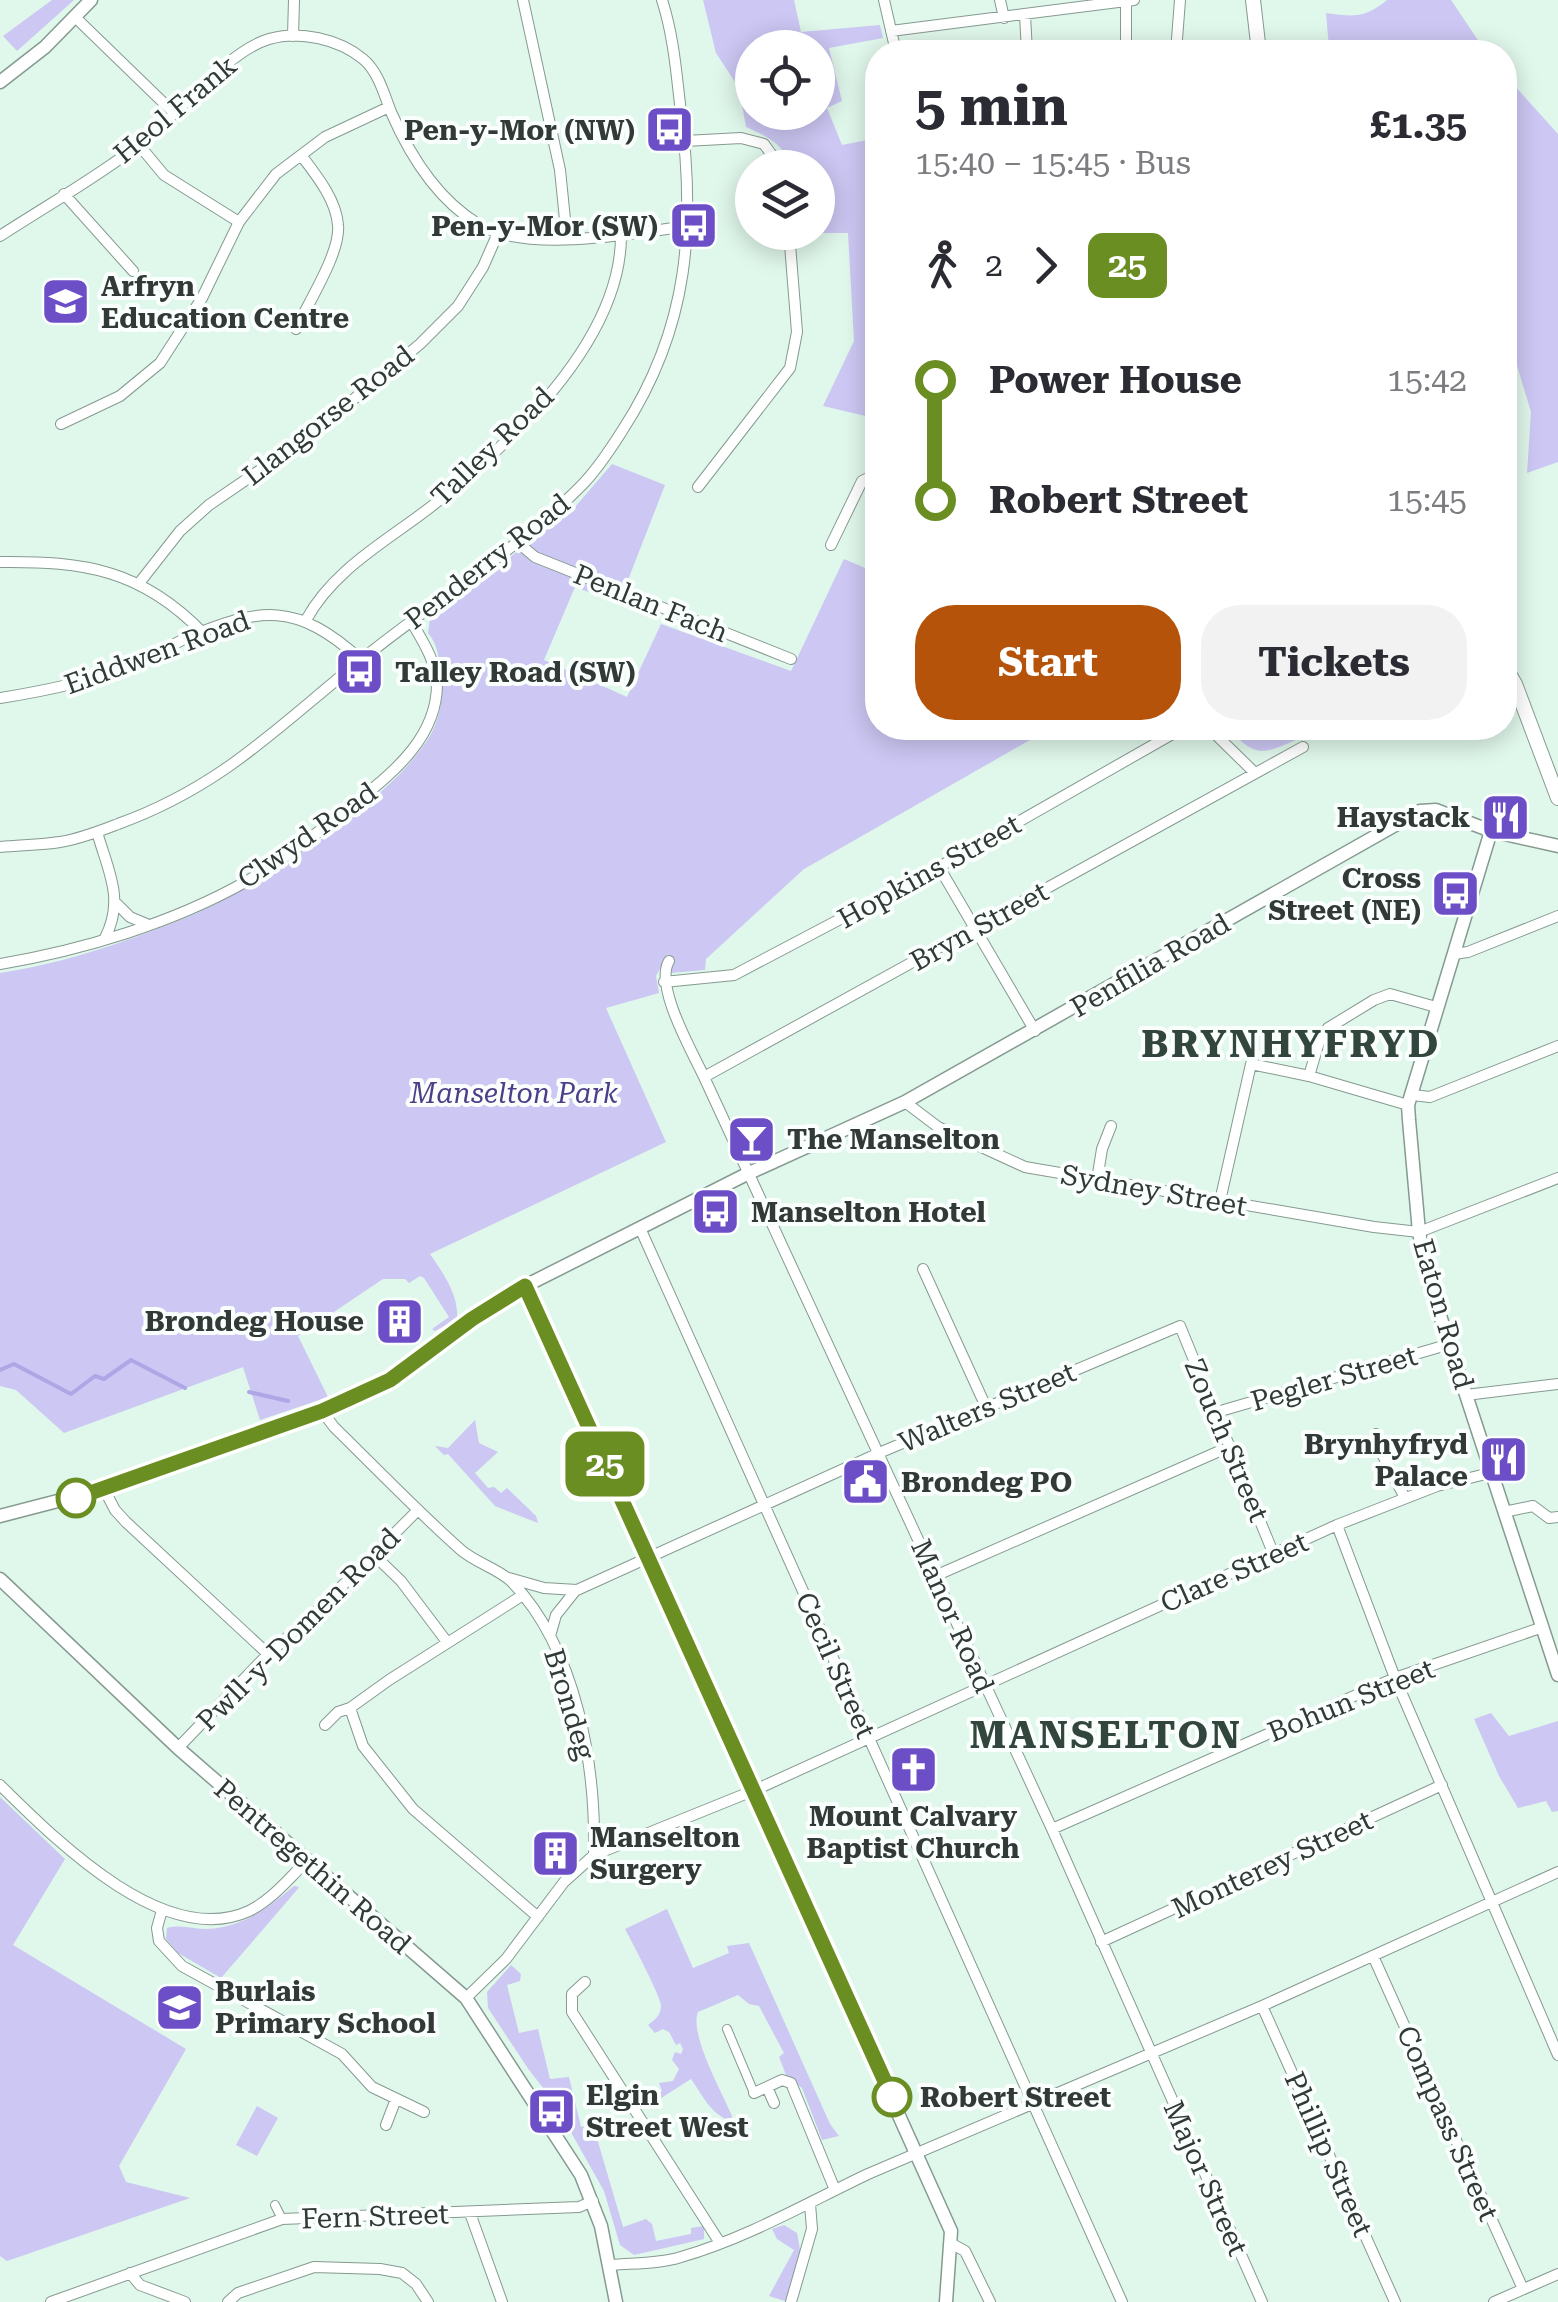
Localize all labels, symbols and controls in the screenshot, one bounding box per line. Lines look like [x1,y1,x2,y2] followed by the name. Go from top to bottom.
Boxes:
[735,30,835,250] map controls
[735,30,835,130] button: locate
[107,48,243,170] street label: Heol Frank
[915,74,1068,138] text: 5 min
[1370,103,1467,147] text: £1.35
[644,104,696,156] bus stop icon: Pen-y-Mor (NW)
[404,114,635,147] place label: Pen-y-Mor (NW)
[915,144,1191,182] text: 15:40 – 15:45 · Bus
[735,150,835,250] button: layers
[667,200,719,252] bus stop icon: Pen-y-Mor (SW)
[431,210,658,243] place label: Pen-y-Mor (SW)
[915,238,970,293] icon: walk
[1018,238,1073,293] icon: forward
[1108,245,1147,286] text: 25
[985,246,1003,284] text: 2
[101,270,349,335] place label: Arfryn Education Centre
[40,276,92,328] school or university icon: Arfryn Education Centre
[236,338,420,492] street label: Llangorse Road
[989,358,1242,402] text: Power House
[1387,361,1467,399] text: 15:42
[424,380,560,513] street label: Talley Road
[989,478,1248,522] text: Robert Street
[1387,481,1467,519] text: 15:45
[398,487,576,636] street label: Penderry Road
[569,558,733,649] street label: Penlan Fach
[60,604,254,701] street label: Eiddwen Road
[915,605,1181,720] button: Start
[1201,605,1467,720] button: Tickets
[334,646,386,698] bus stop icon: Talley Road (SW)
[395,656,636,689] place label: Talley Road (SW)
[231,775,383,896] street label: Clwyd Road
[1479,791,1531,843] restaurant icon: Haystack
[1337,801,1470,834] place label: Haystack
[832,808,1026,935] street label: Hopkins Street
[1268,862,1421,927] place label: Cross Street (NE)
[1430,868,1482,920] bus stop icon: Cross Street (NE)
[904,875,1054,978] street label: Bryn Street
[1065,907,1236,1024] street label: Penfilia Road
[1141,1022,1441,1066] district label: BRYNHYFRYD
[409,1077,619,1110] park label: Manselton Park
[726,1113,778,1165] bar icon: The Manselton
[787,1123,1000,1156] place label: The Manselton
[1058,1158,1249,1223] street label: Sydney Street
[690,1186,742,1238] bus stop icon: Manselton Hotel
[751,1196,986,1229] place label: Manselton Hotel
[1406,1235,1481,1393] street label: Eaton Road
[373,1295,425,1347] building icon: Brondeg House
[145,1305,364,1338] place label: Brondeg House
[1247,1339,1421,1418] street label: Pegler Street
[1177,1354,1276,1526] street label: Zouch Street
[894,1355,1081,1460] street label: Walters Street
[1304,1428,1468,1493] place label: Brynhyfryd Palace
[560,1432,650,1496] line badge: 25
[1477,1434,1529,1486] restaurant icon: Brynhyfryd Palace
[585,1444,625,1485] text: 25
[840,1456,892,1508] public building icon: Brondeg PO
[901,1466,1072,1499] place label: Brondeg PO
[57,1479,95,1517] unlabelled marker
[190,1521,407,1738] street label: Pwll-y-Domen Road
[1155,1525,1313,1620] street label: Clare Street
[904,1534,1001,1698] street label: Manor Road
[789,1587,882,1743] street label: Cecil Street
[537,1645,602,1764] street label: Brondeg
[1263,1652,1439,1749] street label: Bohun Street
[970,1713,1242,1757] district label: MANSELTON
[887,1743,939,1795] church icon: Mount Calvary Baptist Church
[208,1772,418,1961] street label: Pentregethin Road
[806,1800,1020,1865] place label: Mount Calvary Baptist Church
[1167,1804,1378,1925] street label: Monterey Street
[590,1821,740,1886] place label: Manselton Surgery
[529,1827,581,1879] building icon: Manselton Surgery
[215,1975,436,2040] place label: Burlais Primary School
[154,1981,206,2033] school or university icon: Burlais Primary School
[1390,2021,1505,2226] street label: Compass Street
[1278,2067,1380,2242] street label: Phillip Street
[873,2078,911,2116] marker: Robert Street
[586,2079,749,2144] place label: Elgin Street West
[920,2081,1111,2114] place label: Robert Street
[525,2085,577,2137] bus stop icon: Elgin Street West
[1157,2096,1254,2261] street label: Major Street
[301,2197,449,2236] street label: Fern Street

